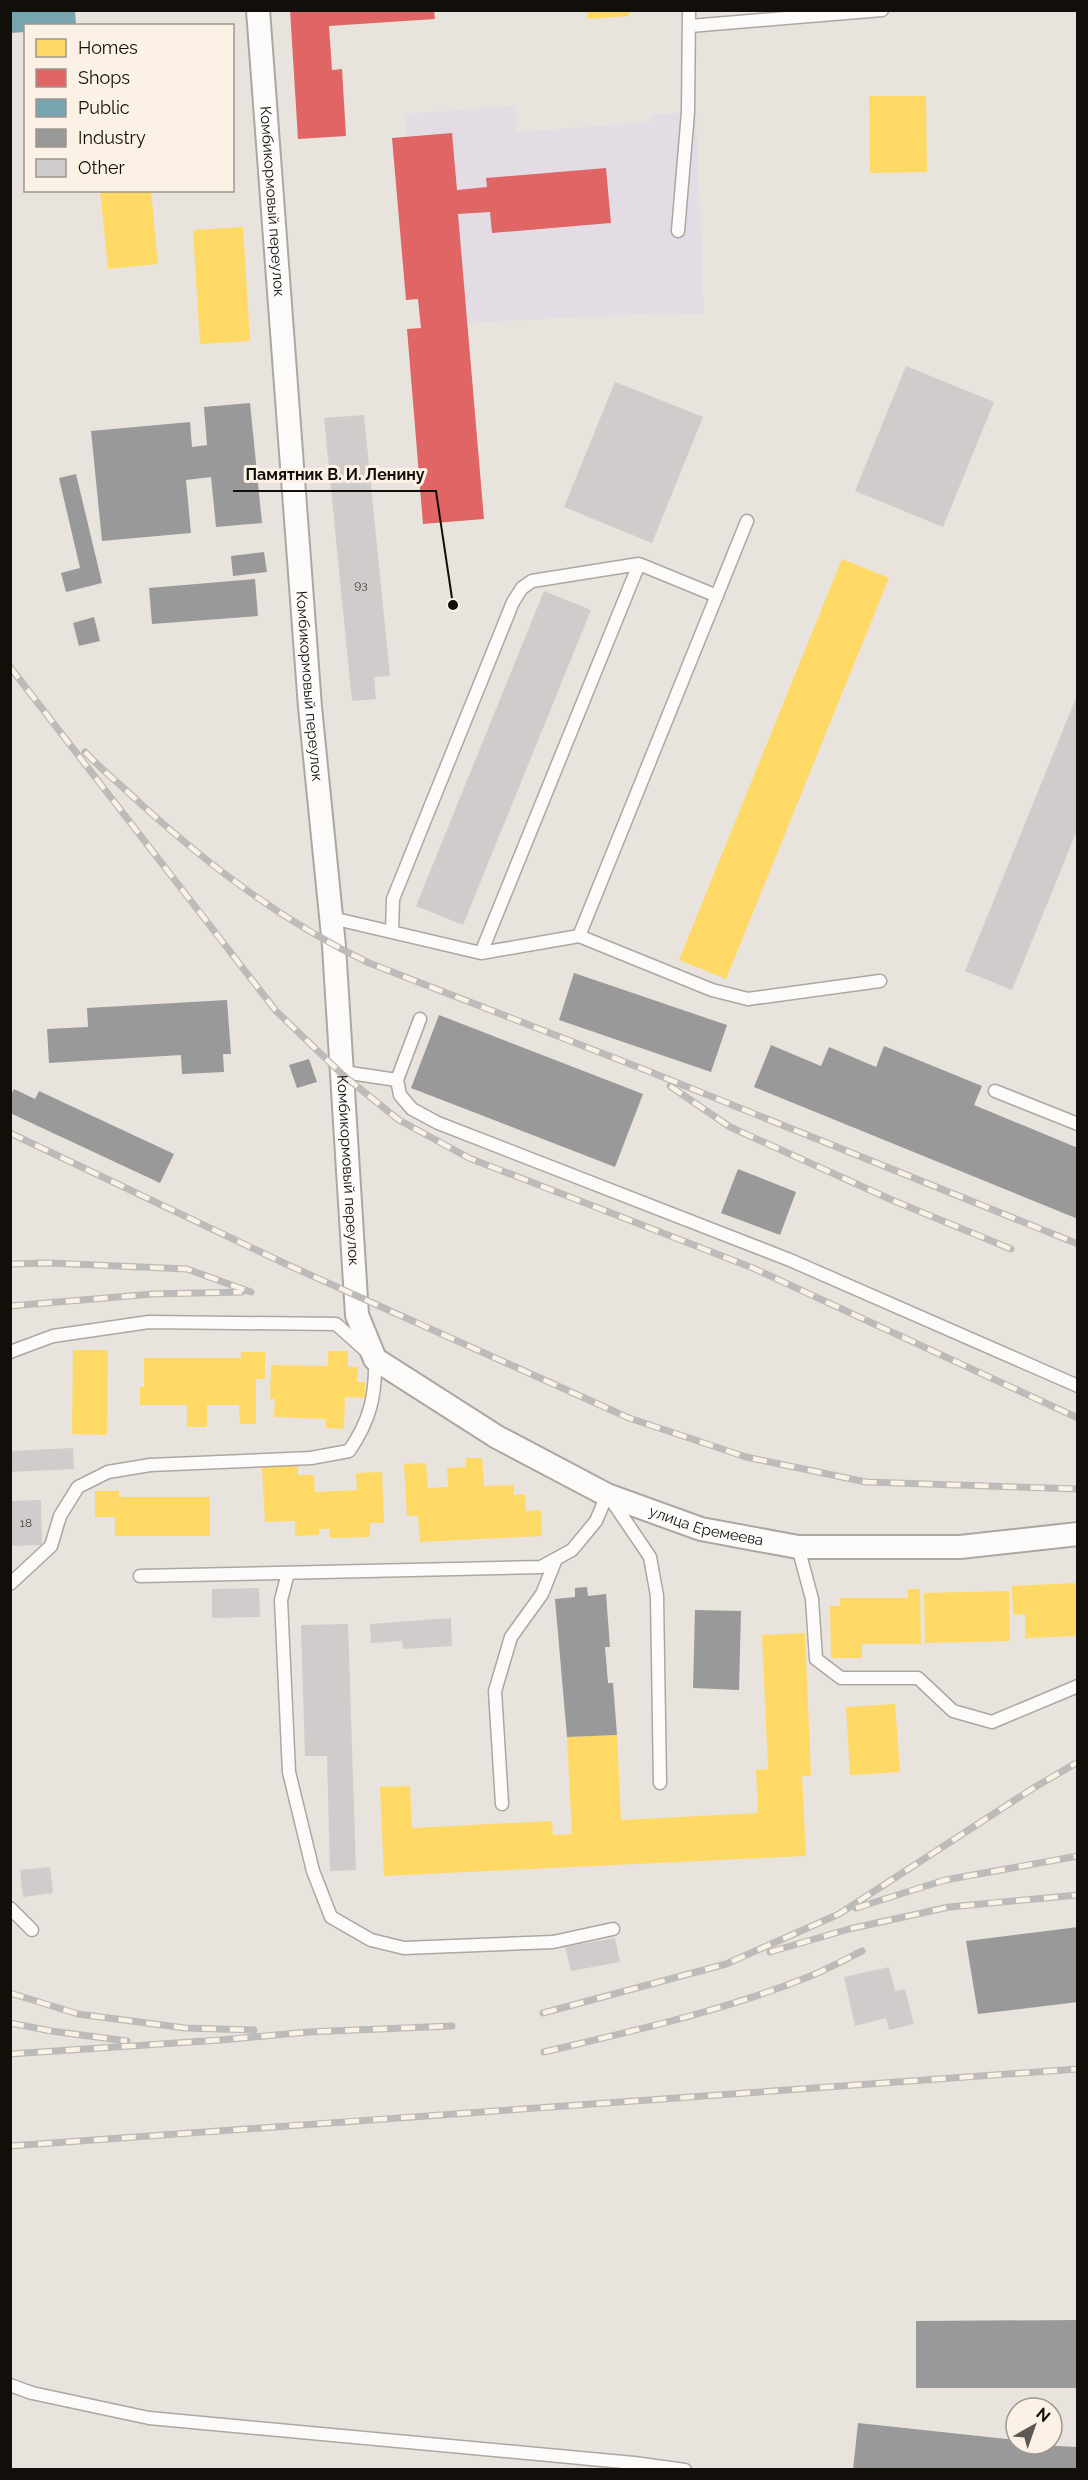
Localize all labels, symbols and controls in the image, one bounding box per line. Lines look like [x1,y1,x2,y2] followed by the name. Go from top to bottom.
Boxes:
[24,24,234,192] legend
[78,37,138,58] text: Homes
[78,67,130,88] text: Shops
[78,97,130,118] text: Public
[256,105,288,298] street label: Комбикормовый переулок
[78,127,146,148] text: Industry
[78,157,126,178] text: Other
[233,457,436,491] callout: Памятник В. И. Ленину
[245,465,425,484] text: Памятник В. И. Ленину
[354,578,368,592] house number: 93
[292,590,326,782] street label: Комбикормовый переулок
[333,1074,363,1267] street label: Комбикормовый переулок
[647,1502,765,1549] street label: улица Еремеева
[20,1516,32,1530] house number: 18
[1004,2396,1064,2456] north arrow
[1033,2404,1054,2426] text: N

